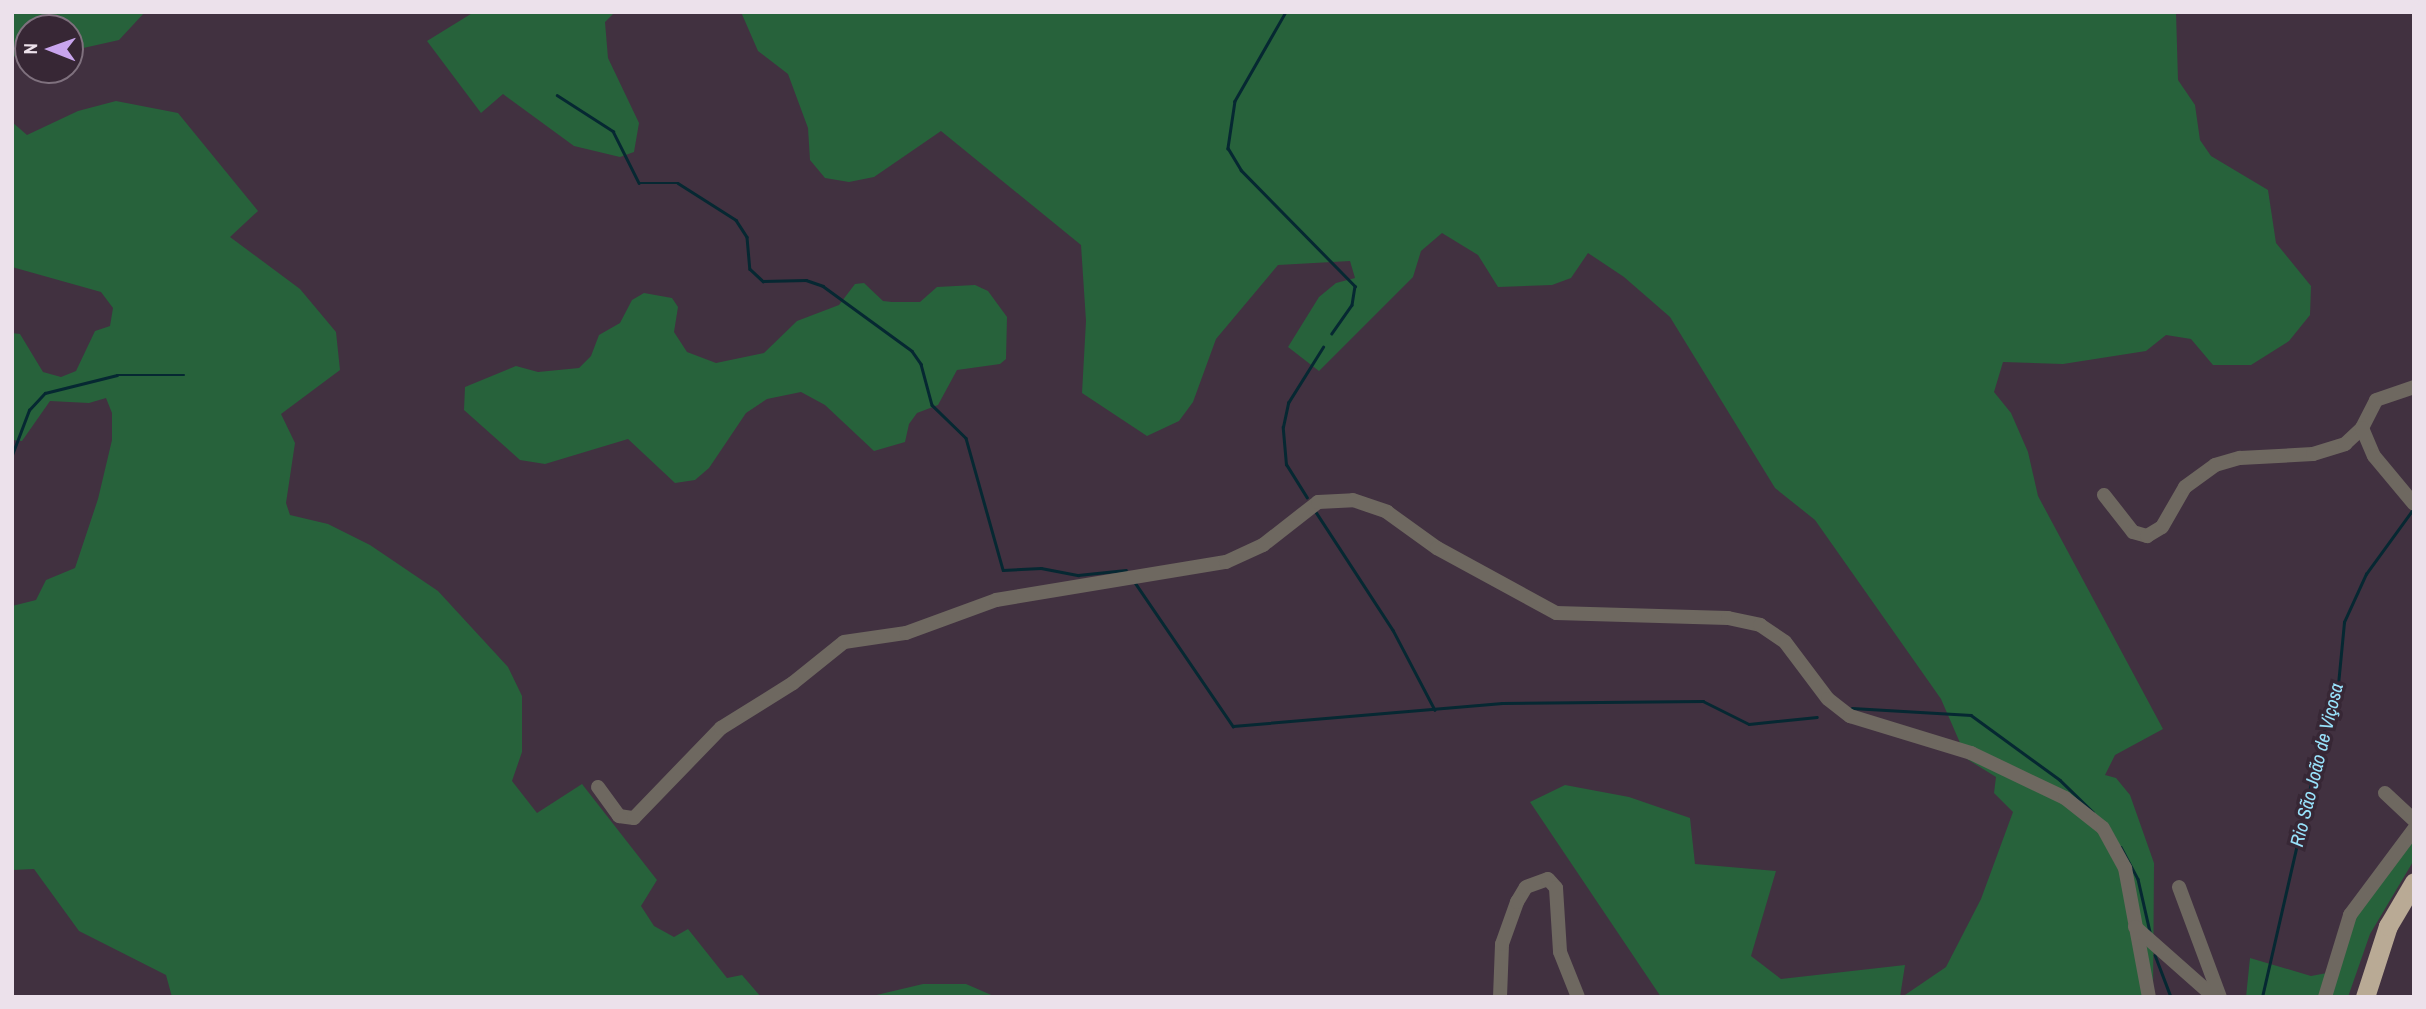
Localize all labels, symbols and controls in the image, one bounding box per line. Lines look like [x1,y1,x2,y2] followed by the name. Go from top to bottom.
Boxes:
[14,14,84,84] north arrow
[17,43,43,55] text: N
[2286,681,2348,849] water label: Rio São João de Viçosa

